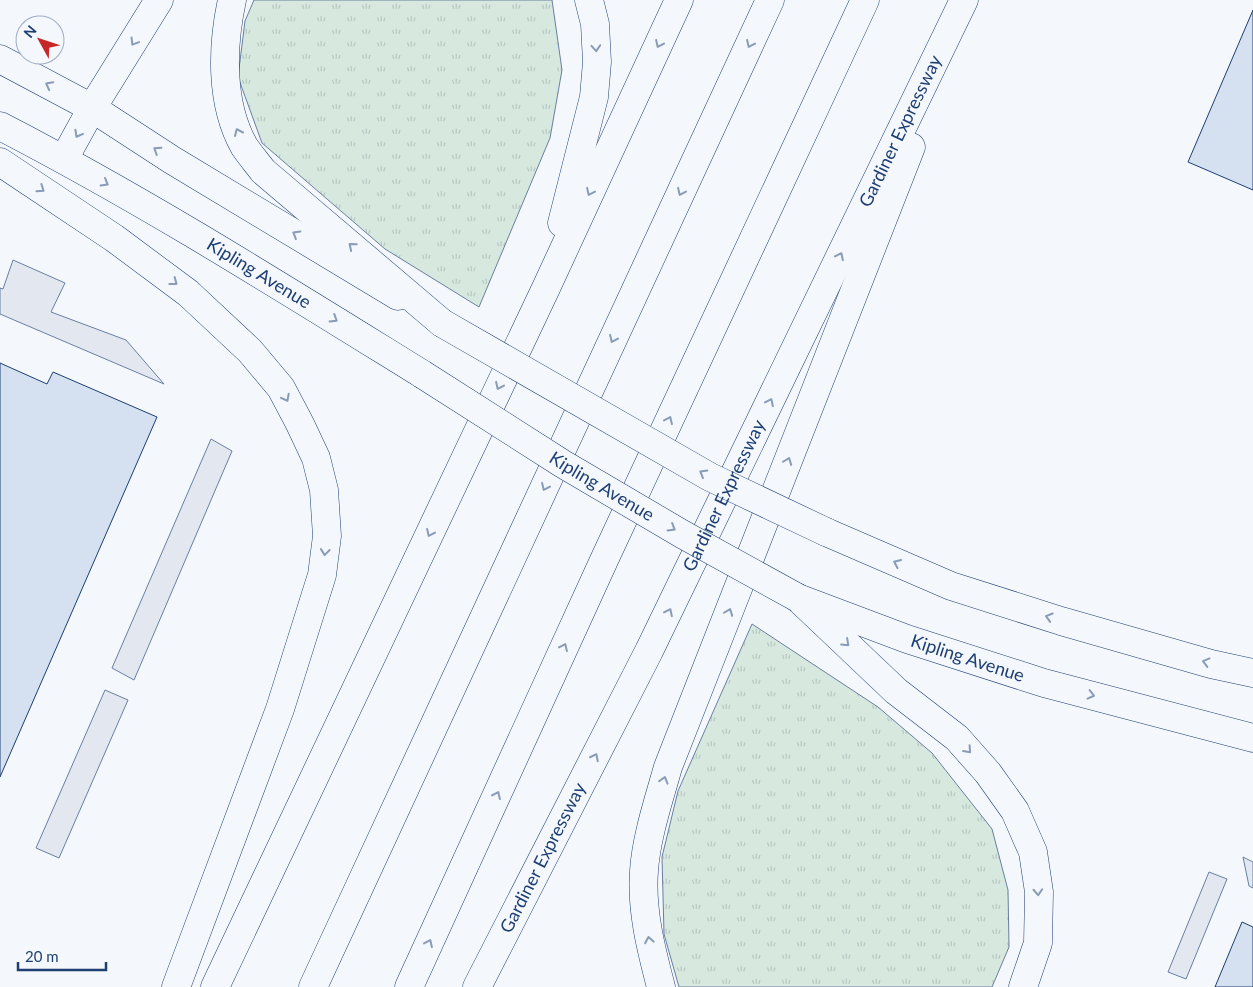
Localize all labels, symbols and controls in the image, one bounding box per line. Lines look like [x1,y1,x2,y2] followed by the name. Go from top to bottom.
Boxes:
[15,15,65,65] north arrow
[20,22,40,41] text: N
[130,36,140,45] one-way arrow
[654,39,665,48] one-way arrow
[745,39,756,48] one-way arrow
[591,44,602,52] one-way arrow
[854,51,946,210] street label: Gardiner Expressway
[45,82,54,92] one-way arrow
[74,128,84,137] one-way arrow
[234,128,245,137] one-way arrow
[153,147,162,156] one-way arrow
[99,176,108,186] one-way arrow
[35,183,44,192] one-way arrow
[586,187,597,196] one-way arrow
[677,187,688,196] one-way arrow
[292,231,301,241] one-way arrow
[203,233,316,313] street label: Kipling Avenue
[348,243,357,252] one-way arrow
[834,252,844,261] one-way arrow
[168,276,177,285] one-way arrow
[329,313,338,323] one-way arrow
[609,334,619,343] one-way arrow
[495,381,505,390] one-way arrow
[280,393,290,402] one-way arrow
[763,398,774,407] one-way arrow
[677,415,770,575] street label: Gardiner Expressway
[663,416,674,425] one-way arrow
[546,446,658,525] street label: Kipling Avenue
[782,457,792,466] one-way arrow
[700,469,709,479] one-way arrow
[541,481,551,490] one-way arrow
[666,521,675,531] one-way arrow
[425,528,436,537] one-way arrow
[320,549,331,557] one-way arrow
[893,558,902,569] one-way arrow
[662,608,673,617] one-way arrow
[723,608,733,617] one-way arrow
[1046,613,1054,623] one-way arrow
[908,629,1027,686] street label: Kipling Avenue
[841,637,850,646] one-way arrow
[558,643,569,652] one-way arrow
[1201,657,1210,668] one-way arrow
[1086,689,1095,700] one-way arrow
[962,744,971,753] one-way arrow
[589,753,599,762] one-way arrow
[659,776,669,785] one-way arrow
[495,778,590,936] street label: Gardiner Expressway
[491,791,501,800] one-way arrow
[1033,888,1043,896] one-way arrow
[645,935,655,944] one-way arrow
[423,939,434,948] one-way arrow
[18,940,105,972] scale bar
[25,947,59,965] text: 20 m

